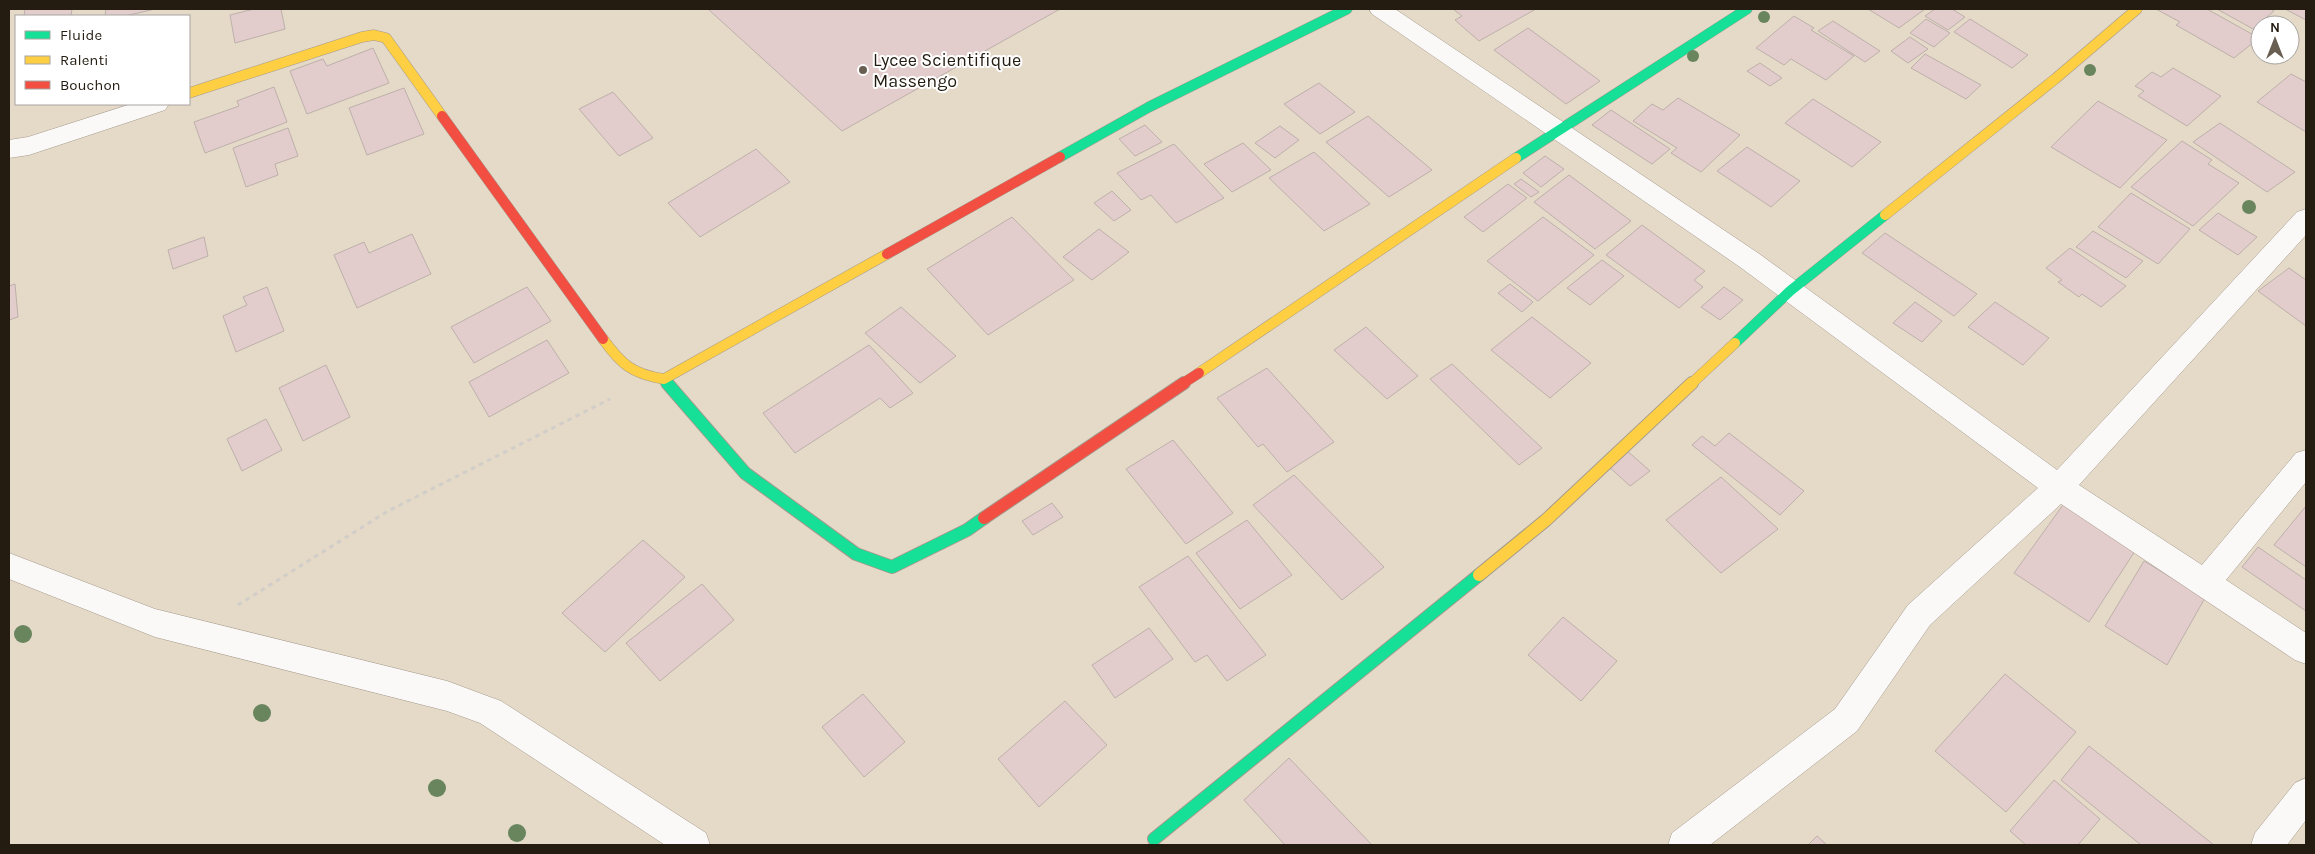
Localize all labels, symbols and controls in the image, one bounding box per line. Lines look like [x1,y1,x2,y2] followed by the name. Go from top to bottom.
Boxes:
[15,15,190,105] legend
[2250,15,2300,65] north arrow
[2270,19,2280,36] text: N
[60,26,102,44] text: Fluide
[873,49,1021,92] place label: Lycee Scientifique Massengo
[60,51,109,69] text: Ralenti
[857,64,869,76] marker: Lycee Scientifique Massengo
[60,76,121,94] text: Bouchon

